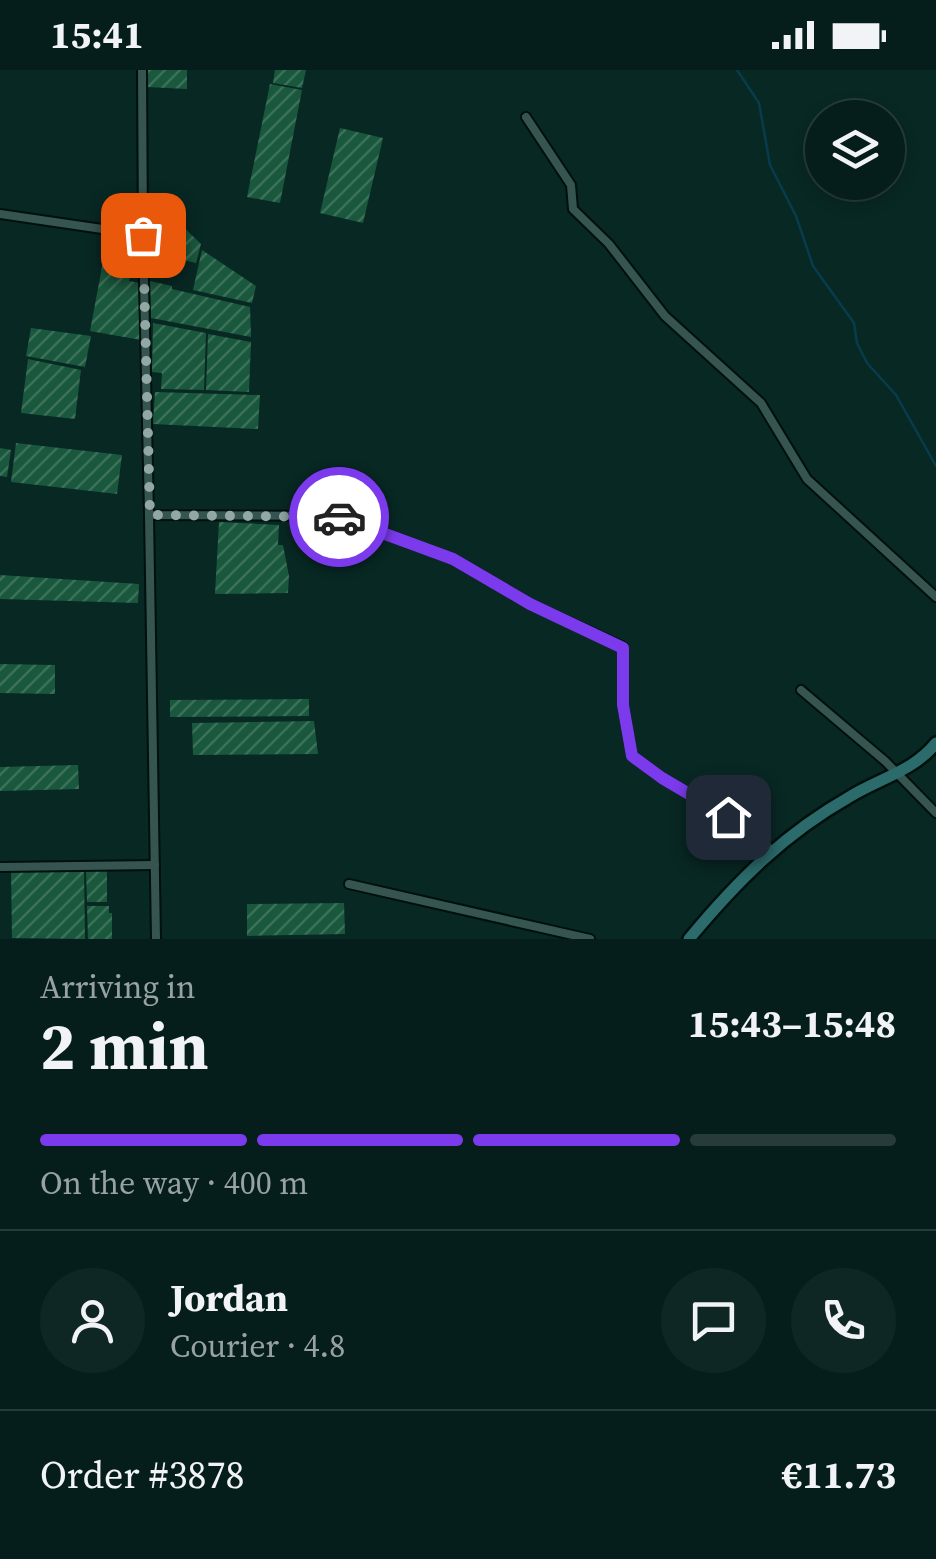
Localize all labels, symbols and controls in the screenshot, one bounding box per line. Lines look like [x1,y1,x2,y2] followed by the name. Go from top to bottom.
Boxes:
[50,9,144,61] text: 15:41
[805,100,905,200] map controls
[805,100,905,200] button: layers
[101,193,186,278] pin
[116,208,171,263] icon: bag
[289,467,389,567] courier
[312,490,367,545] icon: car
[686,775,771,860] pin
[701,790,756,845] icon: home
[40,965,195,1009] text: Arriving in
[688,998,896,1050] text: 15:43–15:48
[40,1002,209,1091] text: 2 min
[40,1161,308,1205] text: On the way · 400 m
[40,1268,145,1373] button: person
[661,1268,766,1373] button: chat
[791,1268,896,1373] button: phone
[170,1272,288,1324] text: Jordan
[170,1324,345,1368] text: Courier · 4.8
[40,1449,244,1501] text: Order #3878
[782,1449,896,1501] text: €11.73

